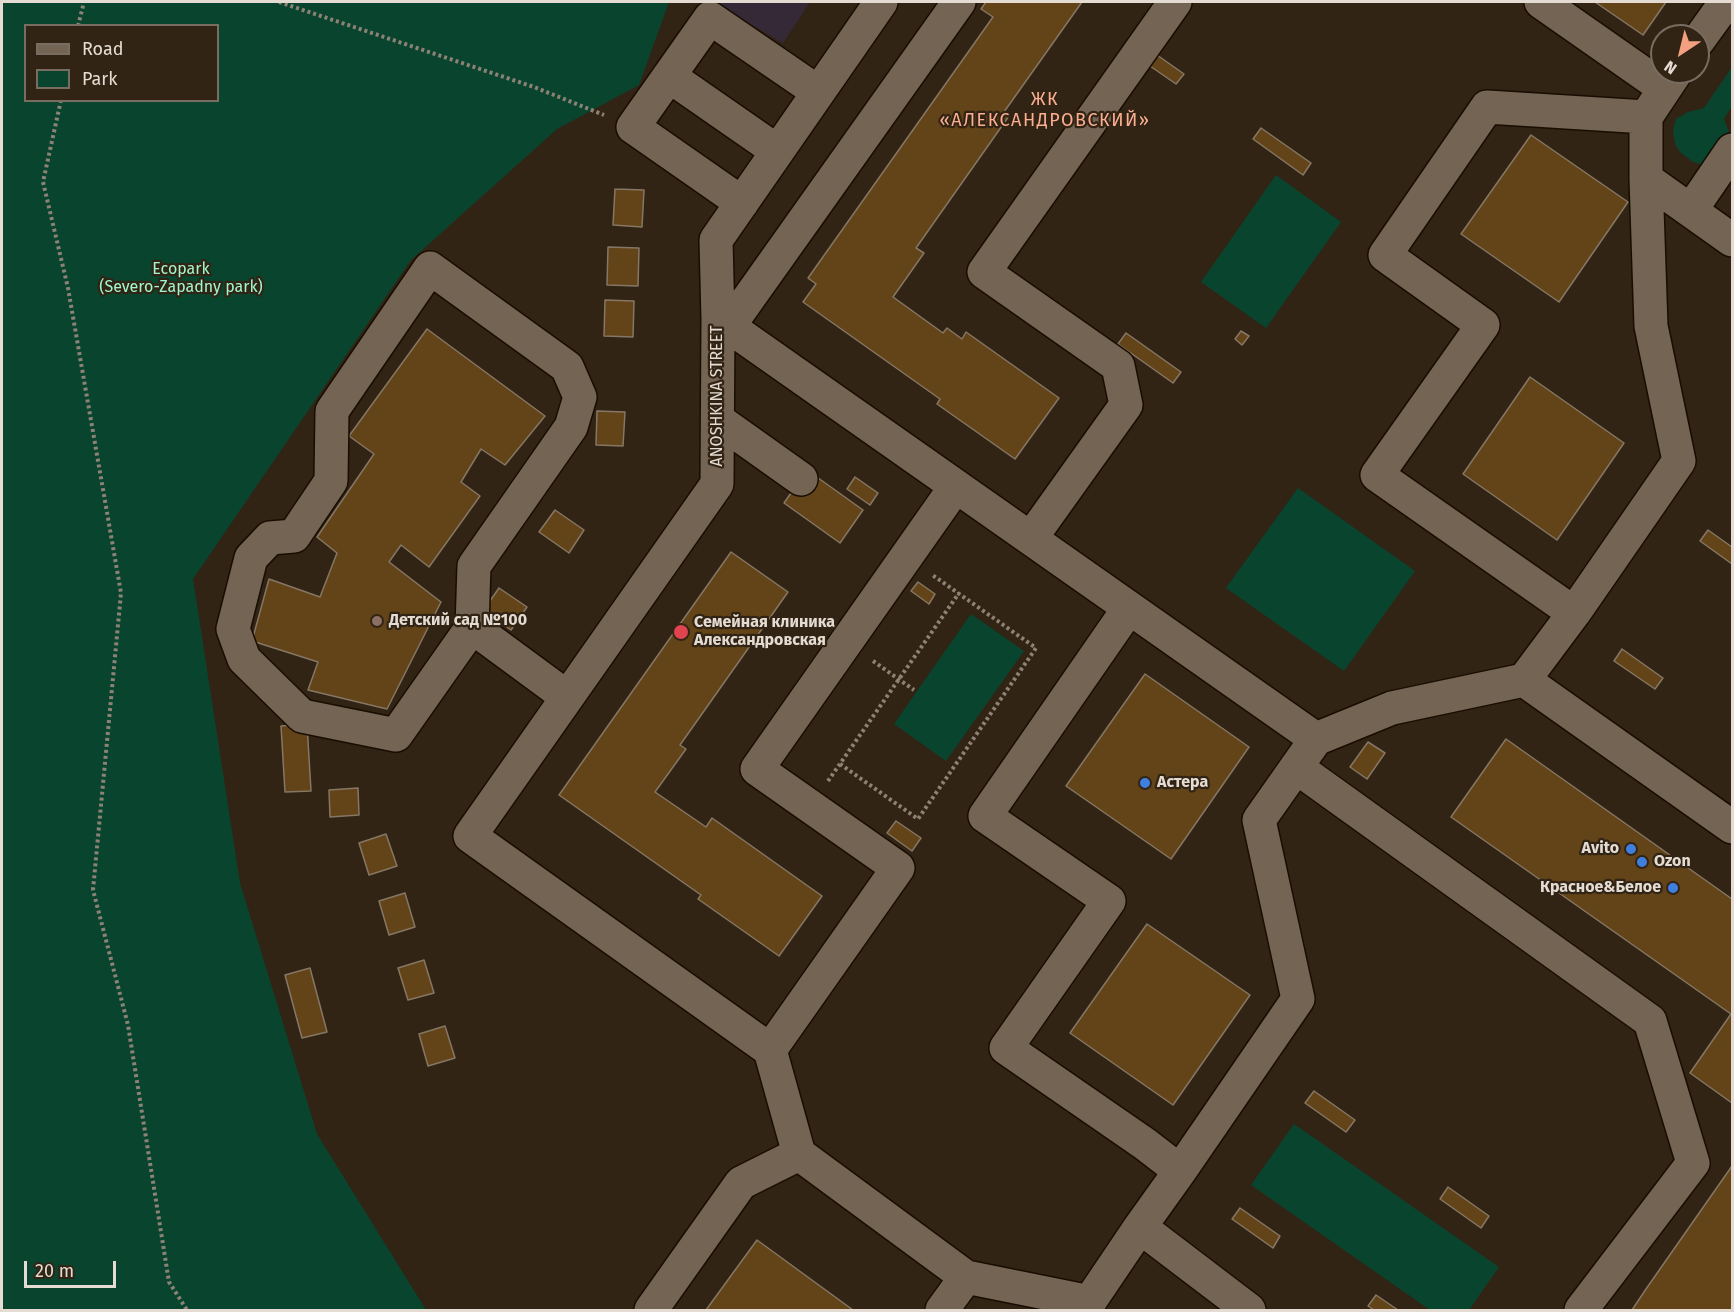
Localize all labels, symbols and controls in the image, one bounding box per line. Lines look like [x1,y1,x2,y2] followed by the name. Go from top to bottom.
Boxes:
[24,24,219,102] legend
[1650,24,1710,84] north arrow
[82,38,124,60] text: Road
[1661,57,1680,78] text: N
[82,68,117,90] text: Park
[940,89,1150,132] district label: ЖК «АЛЕКСАНДРОВСКИЙ»
[99,260,263,298] park label: Ecopark (Severo-Zapadny park)
[708,326,728,466] street label: ANOSHKINA STREET
[389,611,527,631] place label: Детский сад №100
[694,613,835,651] place label: Семейная клиника Александровская
[370,614,384,628] marker: Детский сад №100
[672,623,690,641] marker: Семейная клиника Александровская
[1157,773,1208,793] place label: Астера
[1138,776,1152,790] marker: Астера
[1582,839,1619,859] place label: Avito
[1624,842,1638,856] marker: Avito
[1654,852,1691,872] place label: Ozon
[1635,855,1649,869] marker: Ozon
[1540,878,1661,898] place label: Красное&Белое
[1666,881,1680,895] marker: Красное&Белое
[27,1249,118,1287] scale bar
[35,1260,74,1282] text: 20 m

